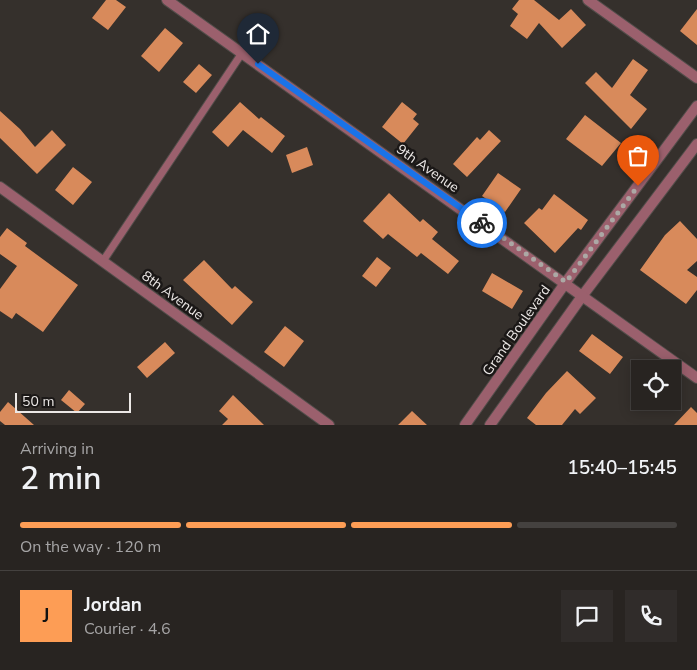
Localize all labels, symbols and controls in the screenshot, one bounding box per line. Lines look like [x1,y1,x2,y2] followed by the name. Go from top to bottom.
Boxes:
[237,13,279,64] pin
[244,20,272,48] icon: home
[617,135,659,186] pin
[393,140,463,197] street label: 9th Avenue
[624,142,652,170] icon: bag
[457,198,507,248] courier
[468,209,496,237] icon: bike
[138,266,208,324] street label: 8th Avenue
[478,281,555,379] street label: Grand Boulevard
[631,360,681,410] map controls
[631,360,681,410] button: locate
[15,390,131,413] scale bar
[22,392,54,411] text: 50 m
[20,438,94,460] text: Arriving in
[567,455,677,481] text: 15:40–15:45
[20,457,102,500] text: 2 min
[20,536,161,558] text: On the way · 120 m
[561,590,613,642] button: chat
[625,590,677,642] button: phone
[84,592,142,618] text: Jordan
[43,603,49,629] text: J
[84,618,170,640] text: Courier · 4.6

